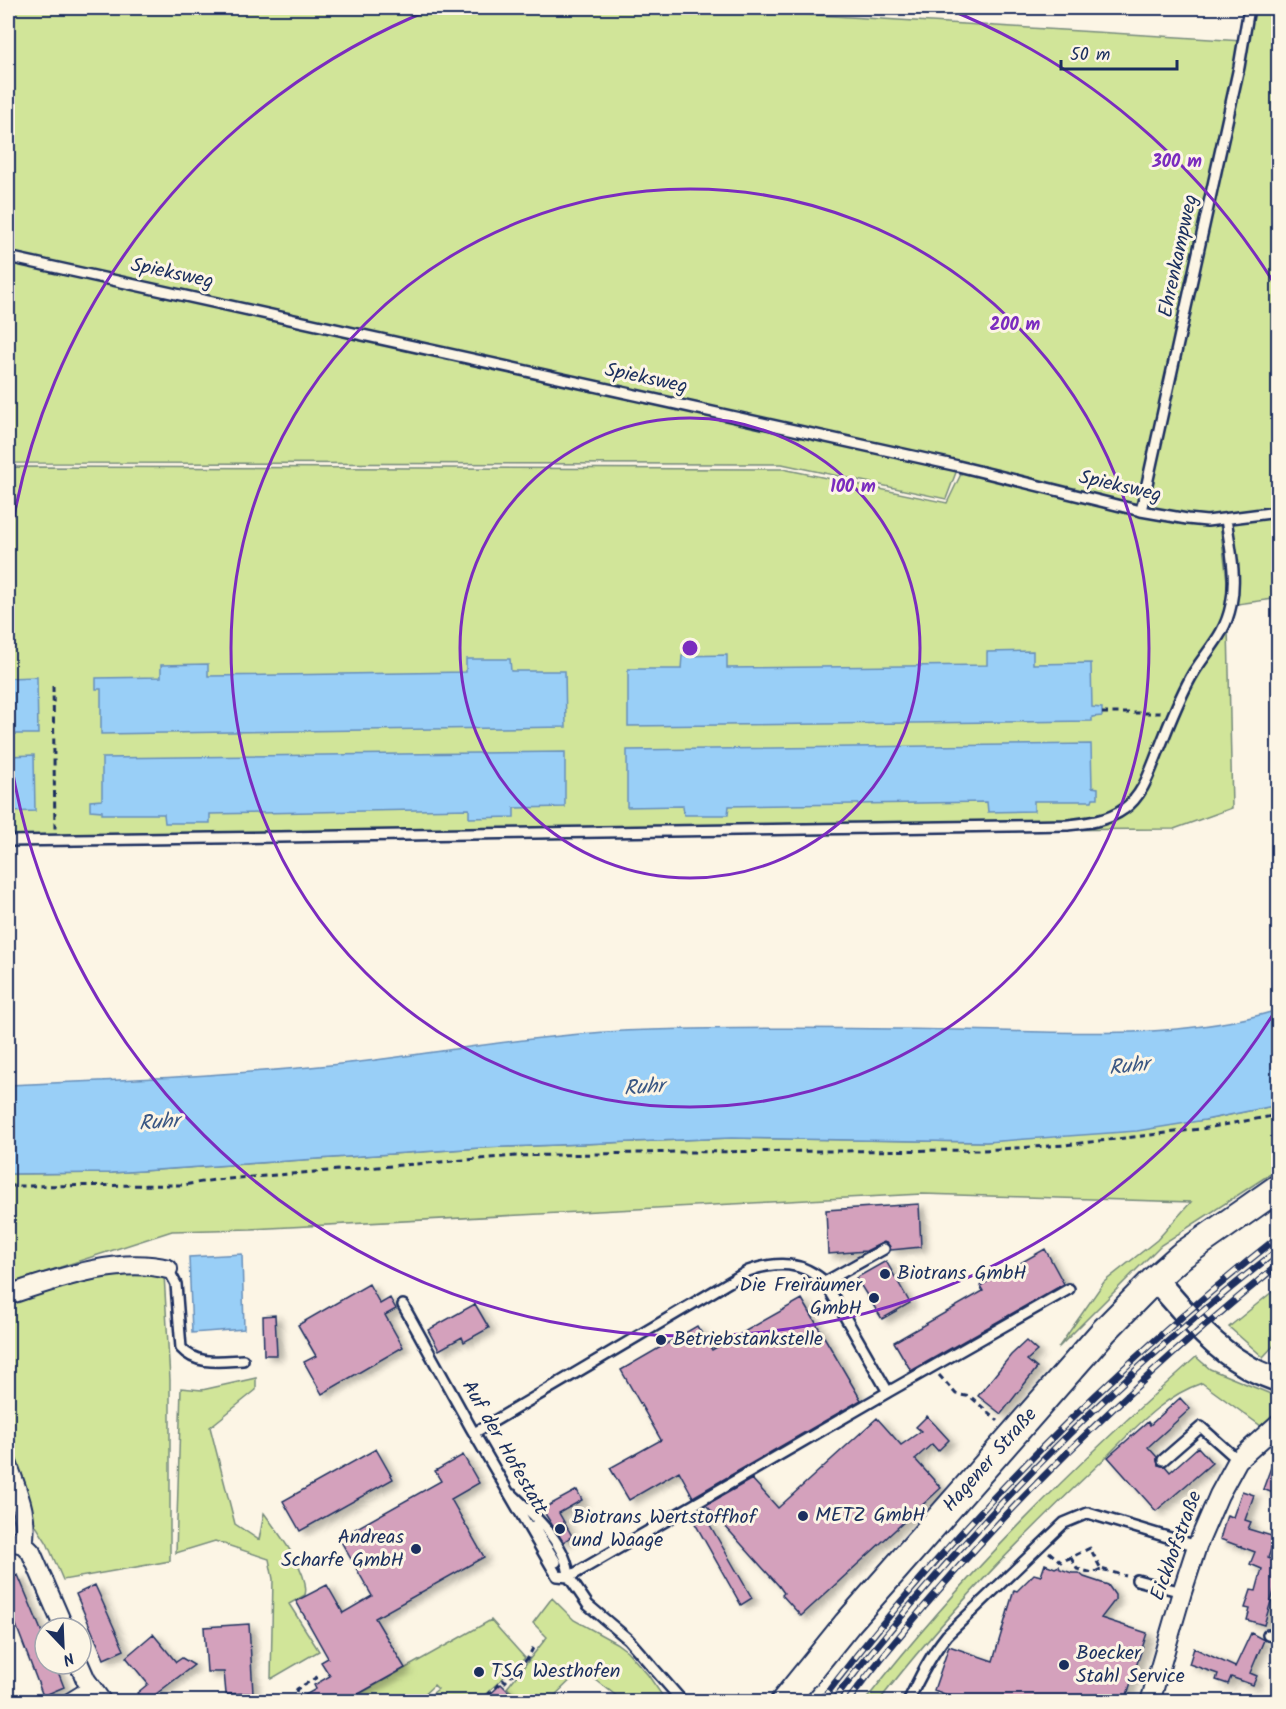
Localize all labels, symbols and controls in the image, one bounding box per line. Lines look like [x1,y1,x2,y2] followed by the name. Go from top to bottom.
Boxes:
[1061,33,1176,71] scale bar
[1070,41,1110,70] text: 50 m
[1151,148,1202,177] text: 300 m
[1150,192,1208,320] street label: Ehrenkampweg
[128,250,216,298] street label: Spieksweg
[990,311,1041,340] text: 200 m
[602,355,690,403] street label: Spieksweg
[1076,462,1164,512] street label: Spieksweg
[830,473,876,502] text: 100 m
[680,638,700,658] centre of rings
[1107,1048,1155,1086] water label: Ruhr
[623,1070,669,1106] water label: Ruhr
[138,1105,184,1141] water label: Ruhr
[897,1258,1027,1290] place label: Biotrans GmbH
[878,1267,892,1281] marker: Biotrans GmbH
[739,1270,863,1325] place label: Die Freiräumer GmbH
[867,1291,881,1305] marker: Die Freiräumer GmbH
[673,1324,823,1356] place label: Betriebstankstelle
[654,1333,668,1347] marker: Betriebstankstelle
[452,1375,556,1522] street label: Auf der Hofestatt
[935,1401,1046,1520] street label: Hagener Straße
[1142,1486,1212,1606] street label: Eickhofstraße
[815,1500,926,1532] place label: METZ GmbH
[572,1502,759,1557] place label: Biotrans Wertstoffhof und Waage
[796,1509,810,1523] marker: METZ GmbH
[281,1522,404,1577] place label: Andreas Scharfe GmbH
[553,1522,567,1536] marker: Biotrans Wertstoffhof und Waage
[409,1542,423,1556] marker: Andreas Scharfe GmbH
[33,1616,93,1676] north arrow
[1076,1638,1185,1693] place label: Boecker Stahl Service
[59,1645,78,1672] text: N
[491,1656,620,1688] place label: TSG Westhofen
[1057,1658,1071,1672] marker: Boecker Stahl Service
[472,1665,486,1679] marker: TSG Westhofen

